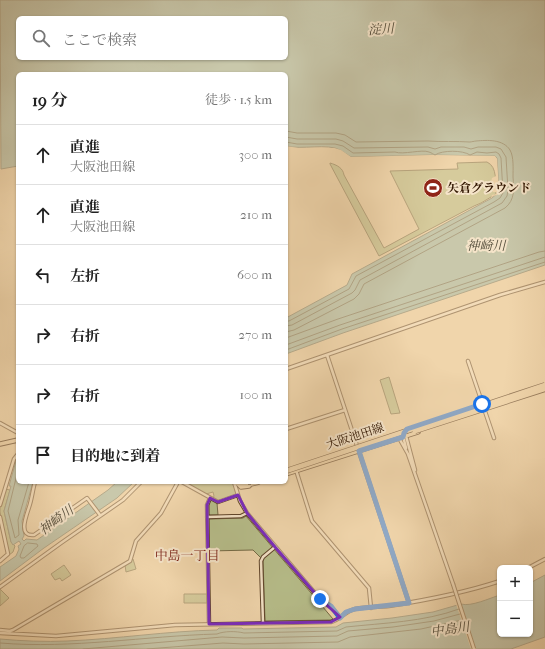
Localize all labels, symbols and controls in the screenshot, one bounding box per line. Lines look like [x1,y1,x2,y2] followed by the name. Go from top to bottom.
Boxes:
[16,16,288,60] search box
[368,20,396,37] water label: 淀川
[30,27,52,49] icon: search
[62,31,137,49] text: ここで検索
[32,90,68,110] text: 19 分
[205,92,272,107] text: 徒歩 · 1.5 km
[70,138,100,156] text: 直進
[32,144,54,166] icon: ahead
[239,147,272,162] text: 300 m
[70,159,135,174] text: 大阪池田線
[422,177,444,199] sports icon: 矢倉グラウンド
[447,181,531,195] place label: 矢倉グラウンド
[70,198,100,216] text: 直進
[32,204,54,226] icon: ahead
[240,207,272,222] text: 210 m
[70,219,135,234] text: 大阪池田線
[466,238,507,253] water label: 神崎川
[32,264,54,286] icon: left
[70,267,100,285] text: 左折
[237,267,272,282] text: 600 m
[32,324,54,346] icon: right
[70,327,100,345] text: 右折
[238,327,272,342] text: 270 m
[32,384,54,406] icon: right
[70,387,100,405] text: 右折
[239,387,272,402] text: 100 m
[473,395,491,413] route start
[324,420,386,452] street label: 大阪池田線
[32,444,54,466] icon: arrive
[70,447,160,465] text: 目的地に到着
[36,501,78,538] water label: 神崎川
[154,548,220,563] district label: 中島一丁目
[497,565,533,637] map controls
[497,565,533,601] button: +
[311,590,329,608] route end
[497,601,533,637] button: −
[430,619,472,639] water label: 中島川

